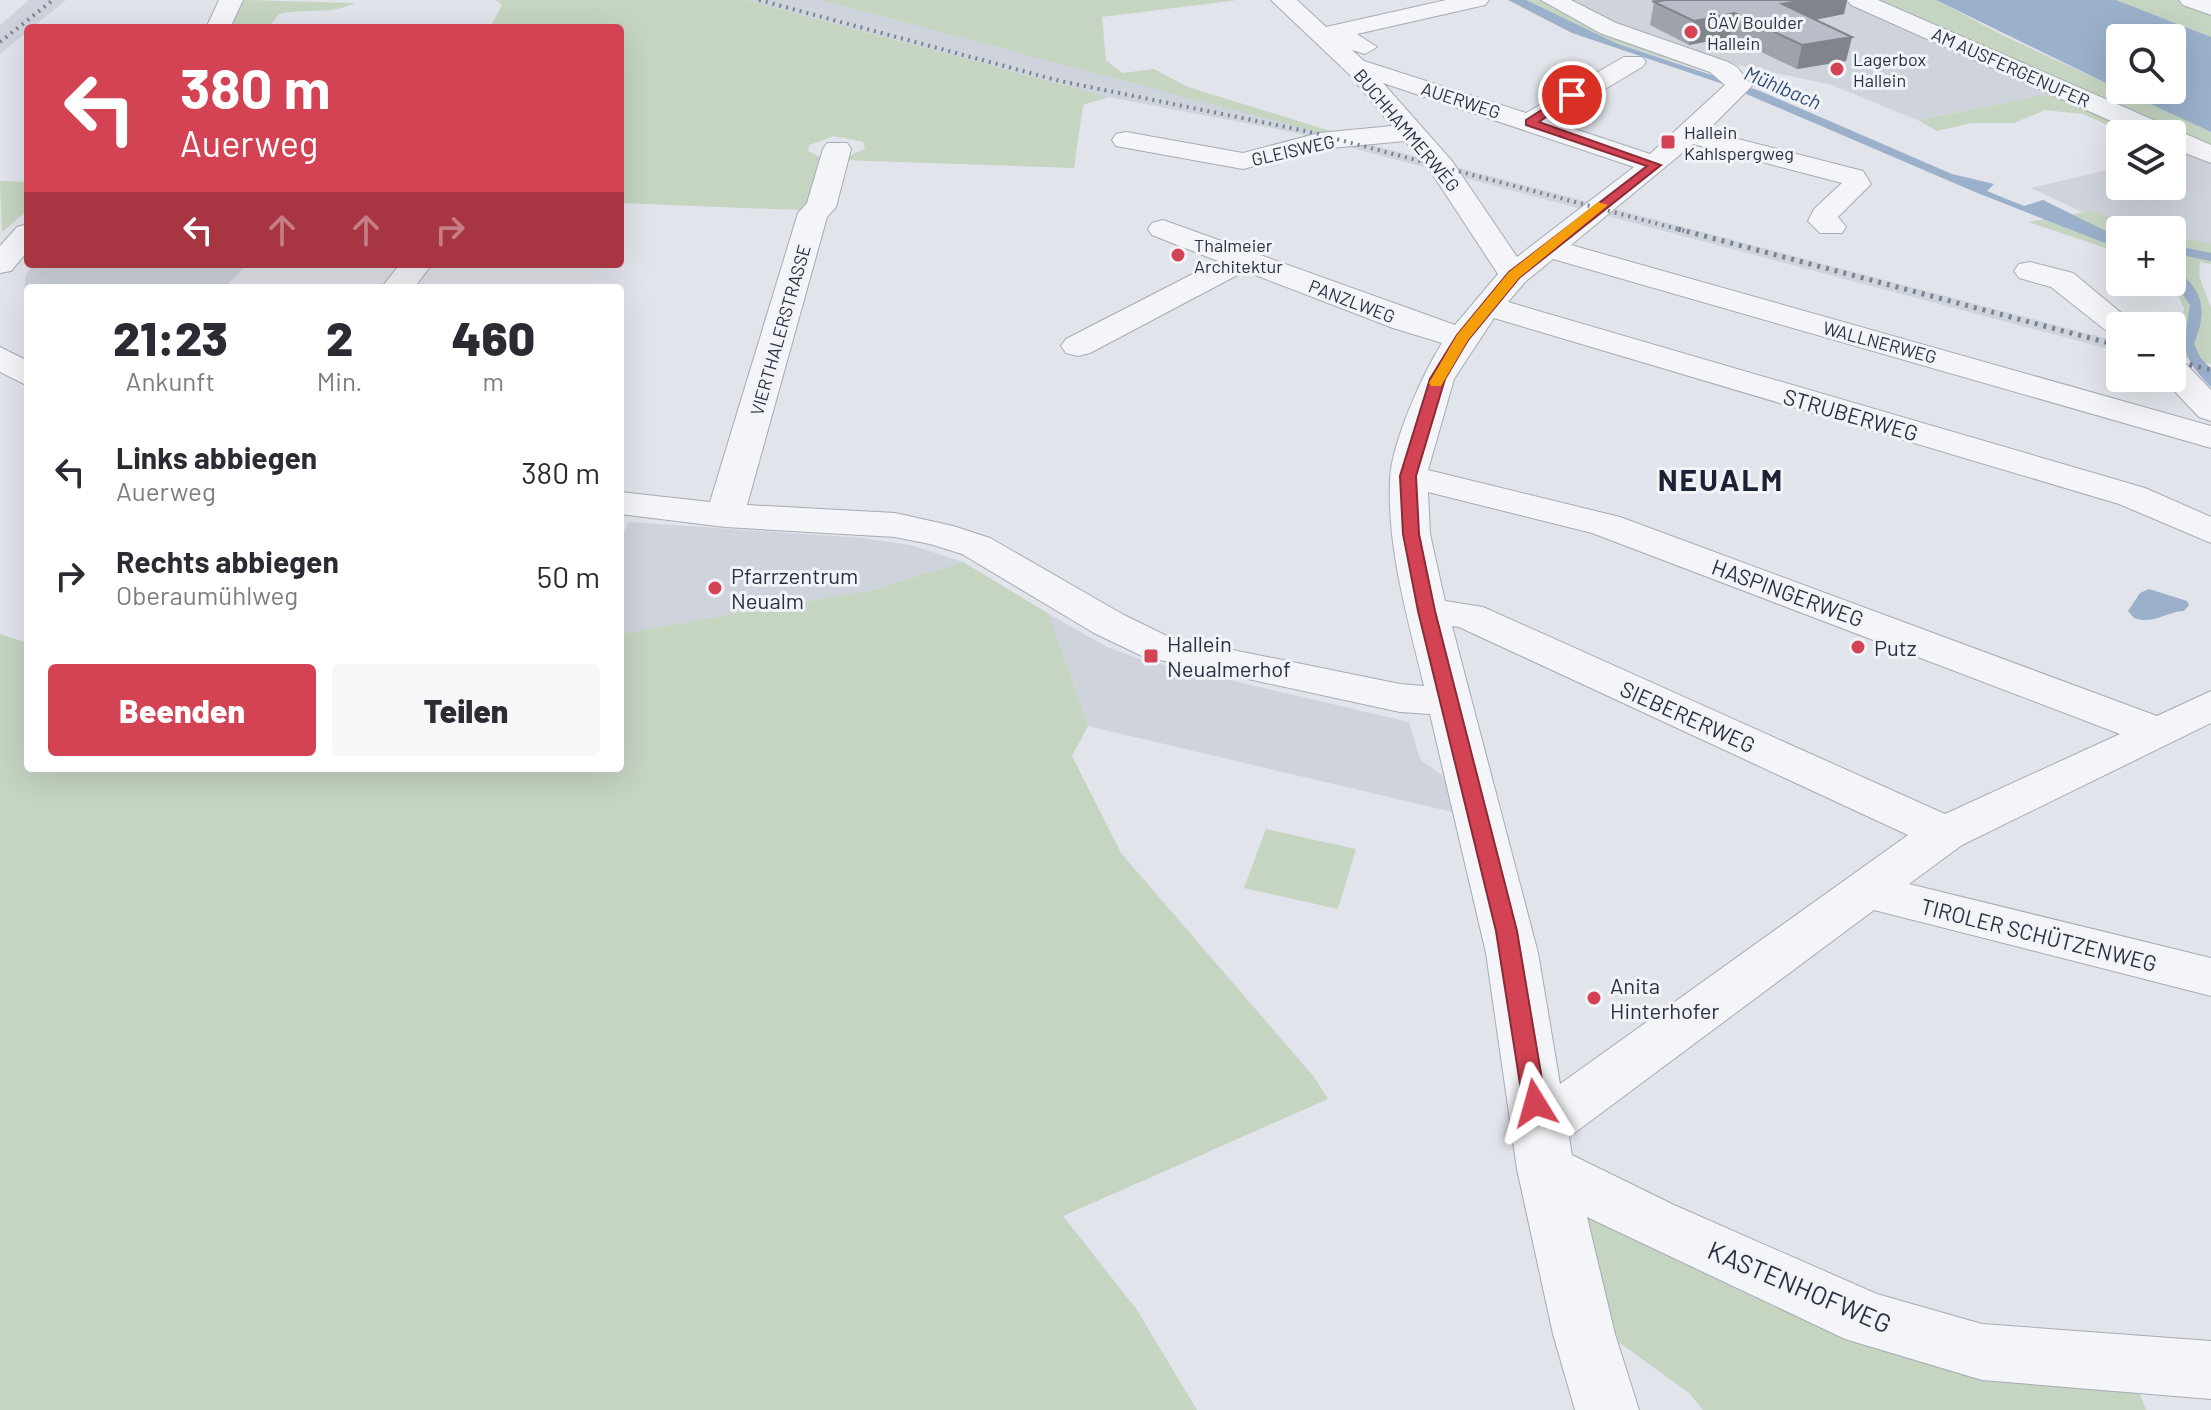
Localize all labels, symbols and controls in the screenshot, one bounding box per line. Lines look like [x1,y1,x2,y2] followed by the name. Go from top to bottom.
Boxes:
[1707,11,1804,54] place label: ÖAV Boulder Hallein
[1929,22,2093,112] street label: AM AUSFERGENUFER
[1682,23,1700,41] marker: ÖAV Boulder Hallein
[2106,24,2186,392] map controls
[2106,24,2186,104] button: search
[1853,48,1926,91] place label: Lagerbox Hallein
[180,53,330,120] text: 380 m
[48,56,152,160] icon: left
[1741,60,1825,114] water label: Mühlbach
[1828,60,1846,78] marker: Lagerbox Hallein
[1538,61,1606,129] pin
[1349,64,1465,196] street label: BUCHHAMMERWEG
[1550,73,1594,117] icon: arrive
[1419,77,1503,123] street label: AUERWEG
[2106,120,2186,200] button: layers
[180,121,318,164] text: Auerweg
[1684,121,1794,164] place label: Hallein Kahlspergweg
[1249,130,1337,170] street label: GLEISWEG
[1659,133,1677,151] marker: Hallein Kahlspergweg
[176,208,220,252] icon: left
[260,208,304,252] icon: ahead
[344,208,388,252] icon: ahead
[428,208,472,252] icon: right
[2106,216,2186,296] button: +
[1194,234,1283,277] place label: Thalmeier Architektur
[745,242,815,418] street label: VIERTHALERSTRASSE
[1169,246,1187,264] marker: Thalmeier Architektur
[1306,275,1398,327] street label: PANZLWEG
[113,308,228,366] text: 21:23
[326,308,353,366] text: 2
[452,308,535,366] text: 460
[2106,312,2186,392] button: −
[1821,316,1939,368] street label: WALLNERWEG
[126,365,215,396] text: Ankunft
[317,365,363,396] text: Min.
[483,365,504,396] text: m
[1781,382,1921,446] street label: STRUBERWEG
[116,439,317,475] text: Links abbiegen
[48,450,92,494] icon: left
[521,454,600,490] text: 380 m
[1658,461,1784,497] district label: NEUALM
[116,475,216,506] text: Auerweg
[116,543,339,579] text: Rechts abbiegen
[1709,553,1867,631] street label: HASPINGERWEG
[48,554,92,598] icon: right
[537,558,600,594] text: 50 m
[731,562,858,613] place label: Pfarrzentrum Neualm
[116,579,298,610] text: Oberaumühlweg
[706,579,724,597] marker: Pfarrzentrum Neualm
[1167,630,1291,681] place label: Hallein Neualmerhof
[1874,634,1917,660] place label: Putz
[1849,638,1867,656] marker: Putz
[1142,647,1160,665] marker: Hallein Neualmerhof
[48,664,316,756] button: Beenden
[332,664,600,756] button: Teilen
[1617,675,1759,757] street label: SIEBERERWEG
[1918,892,2160,976] street label: TIROLER SCHÜTZENWEG
[1610,972,1719,1023] place label: Anita Hinterhofer
[1585,989,1603,1007] marker: Anita Hinterhofer
[1493,1061,1577,1145] position arrow
[1704,1233,1896,1339] street label: KASTENHOFWEG

